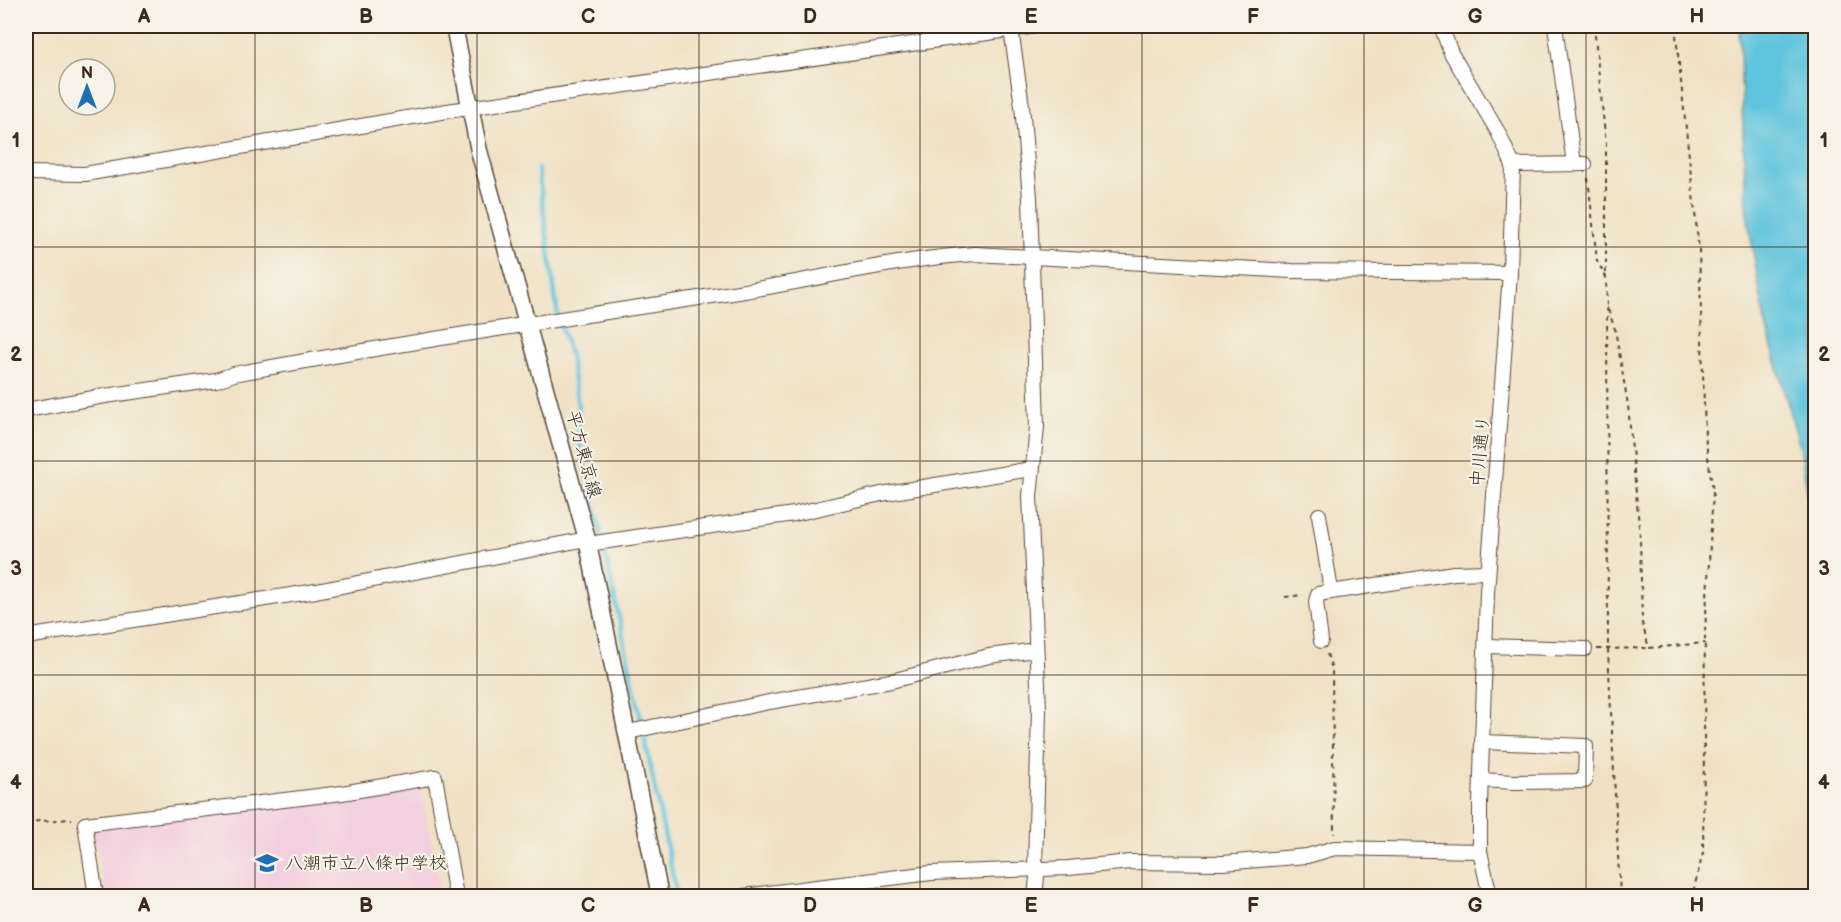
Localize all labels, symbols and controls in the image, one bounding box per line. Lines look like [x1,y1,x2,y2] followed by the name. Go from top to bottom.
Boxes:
[137,5,151,29] text: A
[359,5,373,29] text: B
[581,5,595,29] text: C
[803,5,817,29] text: D
[1025,5,1038,29] text: E
[1247,5,1259,29] text: F
[1468,5,1483,29] text: G
[1690,5,1704,29] text: H
[57,57,117,117] north arrow
[81,64,93,83] text: N
[12,129,20,153] text: 1
[1820,129,1828,153] text: 1
[10,343,22,367] text: 2
[1818,343,1830,367] text: 2
[562,408,605,500] street label: 平方東京線
[1467,414,1494,488] street label: 中川通り
[10,557,22,581] text: 3
[1818,557,1830,581] text: 3
[10,771,22,795] text: 4
[1818,771,1830,795] text: 4
[254,850,280,876] school or university icon: 八潮市立八條中学校
[285,853,447,874] place label: 八潮市立八條中学校
[137,894,151,918] text: A
[359,894,373,918] text: B
[581,894,595,918] text: C
[803,894,817,918] text: D
[1025,894,1038,918] text: E
[1247,894,1259,918] text: F
[1468,894,1483,918] text: G
[1690,894,1704,918] text: H

